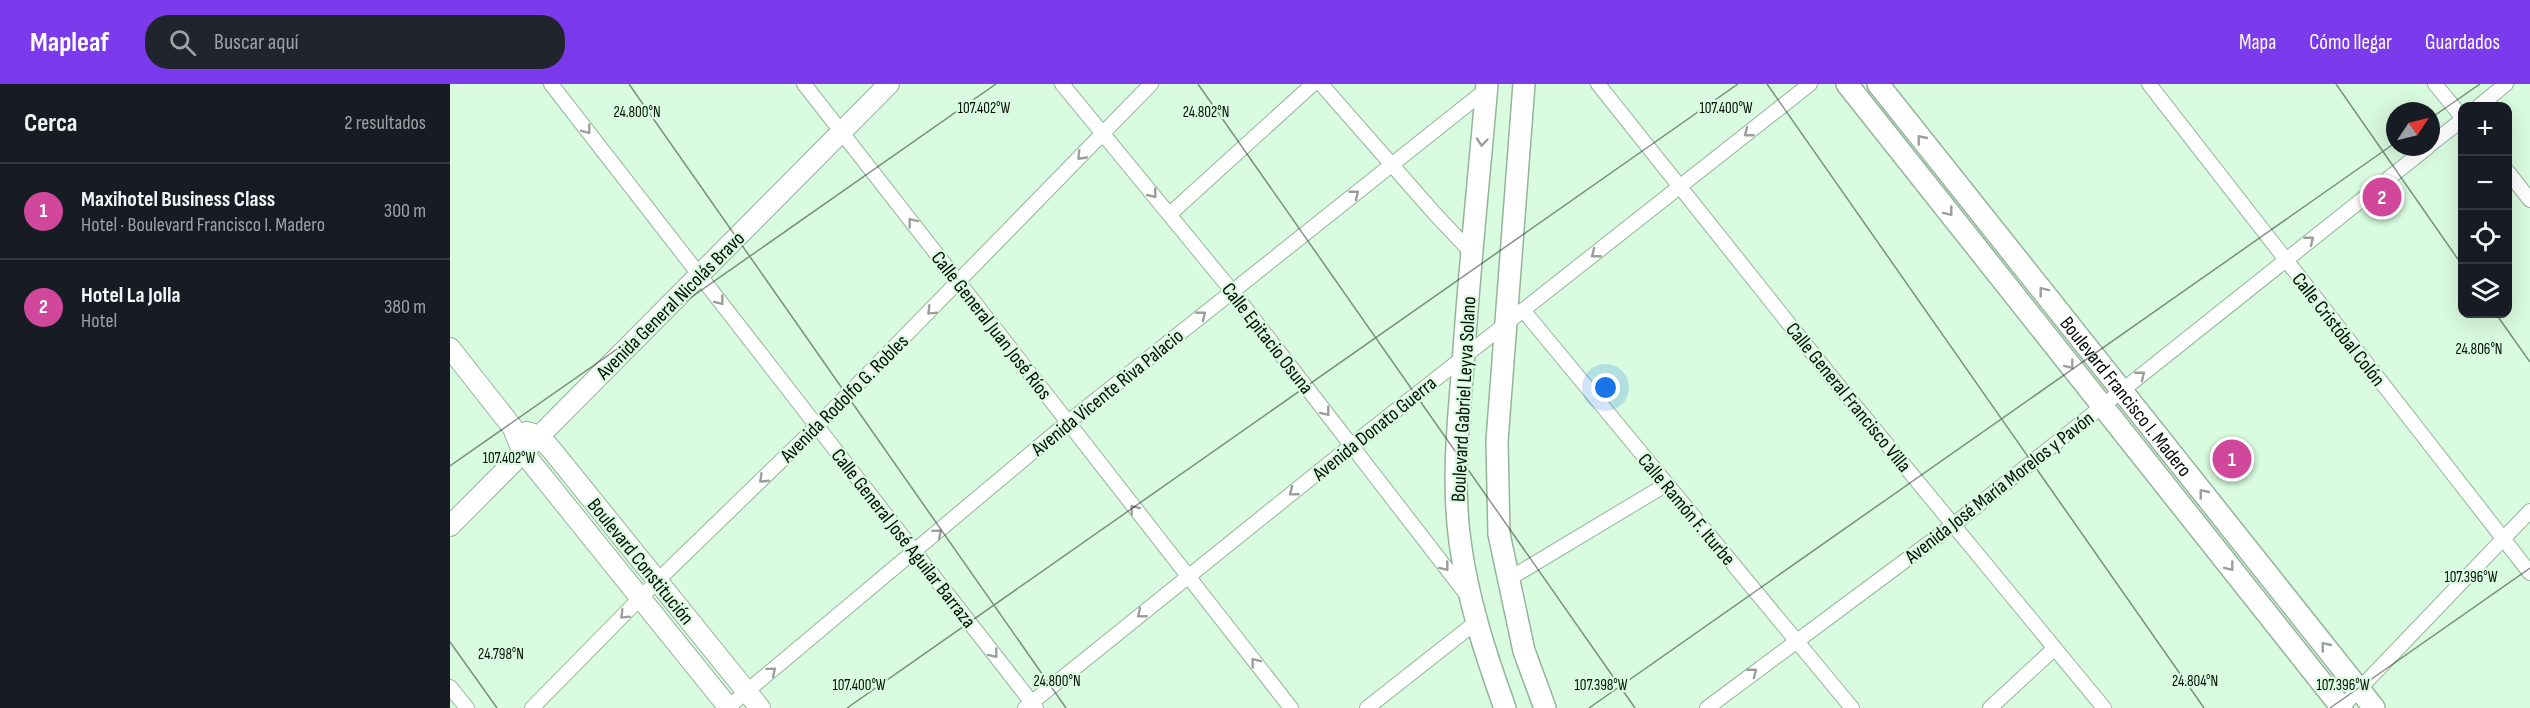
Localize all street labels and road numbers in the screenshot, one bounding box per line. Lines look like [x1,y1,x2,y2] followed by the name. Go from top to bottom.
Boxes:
[591,227,750,386] street label: Avenida General Nicolás Bravo
[926,247,1057,405] street label: Calle General Juan José Ríos
[2286,268,2390,391] street label: Calle Cristóbal Colón
[1216,278,1318,399] street label: Calle Epitacio Osuna
[1447,296,1481,502] street label: Boulevard Gabriel Leyva Solano
[2055,312,2196,482] street label: Boulevard Francisco I. Madero
[1780,318,1916,477] street label: Calle General Francisco Villa
[1026,324,1188,462] street label: Avenida Vicente Riva Palacio
[775,330,914,469] street label: Avenida Rodolfo G. Robles
[1307,371,1441,487] street label: Avenida Donato Guerra
[1900,407,2099,570] street label: Avenida José María Morelos y Pavón
[826,444,981,633] street label: Calle General José Aguilar Barraza
[1632,449,1740,571] street label: Calle Ramón F. Iturbe
[582,494,699,630] street label: Boulevard Constitución

